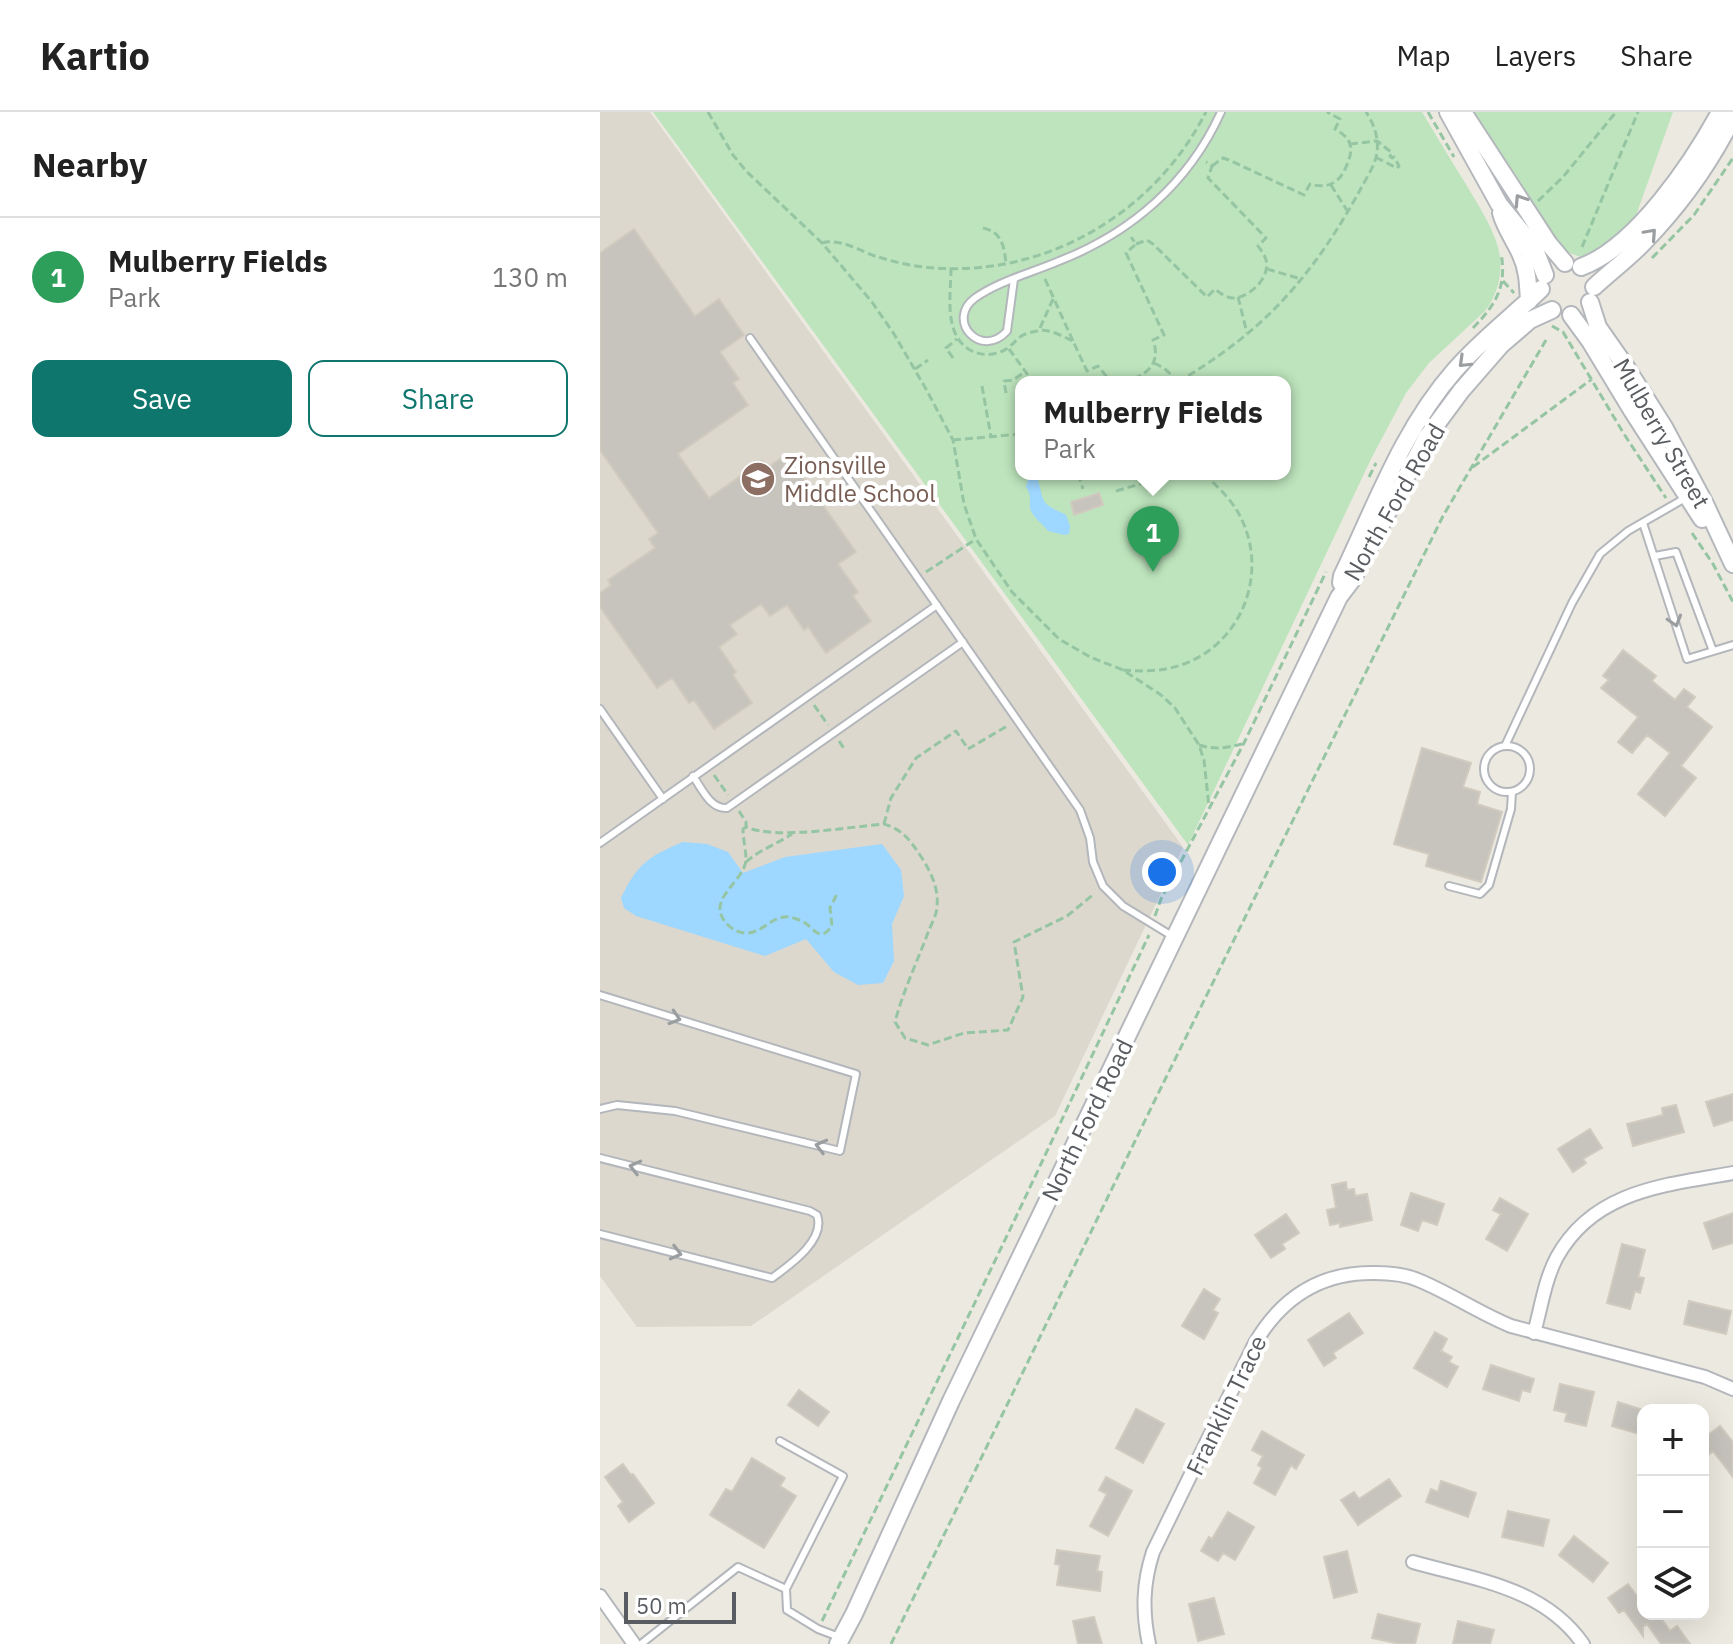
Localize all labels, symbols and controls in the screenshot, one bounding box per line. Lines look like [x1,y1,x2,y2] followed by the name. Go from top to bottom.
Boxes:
[40,31,150,80] text: Kartio
[1396,37,1450,74] text: Map
[1494,37,1576,74] text: Layers
[1620,37,1693,74] text: Share
[32,142,147,186] text: Nearby
[1515,194,1530,208] one-way arrow
[1642,229,1656,244] one-way arrow
[108,241,328,280] text: Mulberry Fields
[50,260,66,294] text: 1
[492,260,568,294] text: 130 m
[108,280,161,314] text: Park
[1459,352,1473,367] one-way arrow
[1606,352,1718,514] street label: Mulberry Street
[32,360,292,437] button: Save
[308,360,568,437] button: Share
[1015,376,1291,480] popup
[1043,392,1263,431] text: Mulberry Fields
[1336,417,1452,587] street label: North Ford Road
[1043,431,1096,465] text: Park
[784,449,936,509] place label: Zionsville Middle School
[739,460,777,498] school or university icon: Zionsville Middle School
[1127,506,1179,572] pin: 1
[1666,614,1682,627] one-way arrow
[1142,852,1182,892] your location
[667,1009,681,1025] one-way arrow
[1034,1034,1140,1206] street label: North Ford Road
[815,1139,829,1156] one-way arrow
[628,1159,642,1176] one-way arrow
[668,1244,682,1261] one-way arrow
[1178,1330,1274,1480] street label: Franklin Trace
[1637,1404,1709,1620] map controls
[1637,1404,1709,1476] button: +
[1637,1476,1709,1548] button: −
[1637,1548,1709,1620] button: layers
[624,1588,736,1624] scale bar
[636,1591,687,1620] text: 50 m

